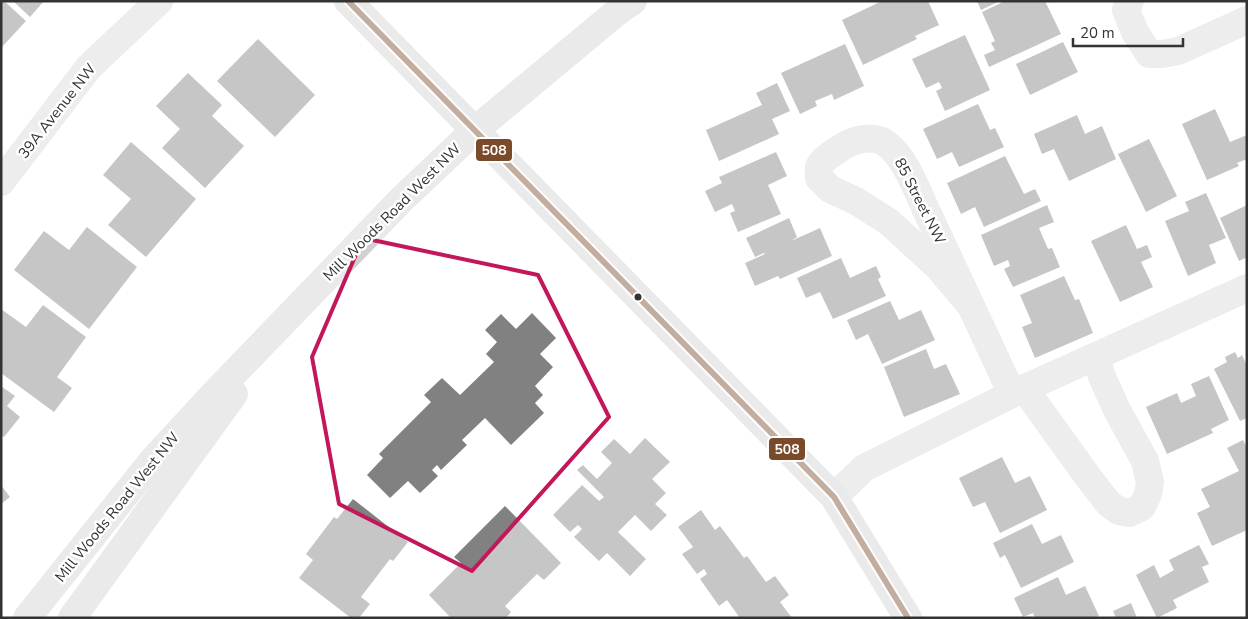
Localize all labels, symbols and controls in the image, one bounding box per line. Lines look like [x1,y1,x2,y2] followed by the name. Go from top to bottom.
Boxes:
[1073,15,1183,47] scale bar
[1080,23,1115,43] text: 20 m
[14,59,101,163] street label: 39A Avenue NW
[319,138,466,285] street label: Mill Woods Road West NW
[475,138,513,162] line badge: 508
[481,141,507,160] text: 508
[890,154,951,248] street label: 85 Street NW
[633,292,643,302] unlabelled marker
[50,428,184,586] street label: Mill Woods Road West NW
[768,437,806,461] line badge: 508
[774,440,800,459] text: 508

